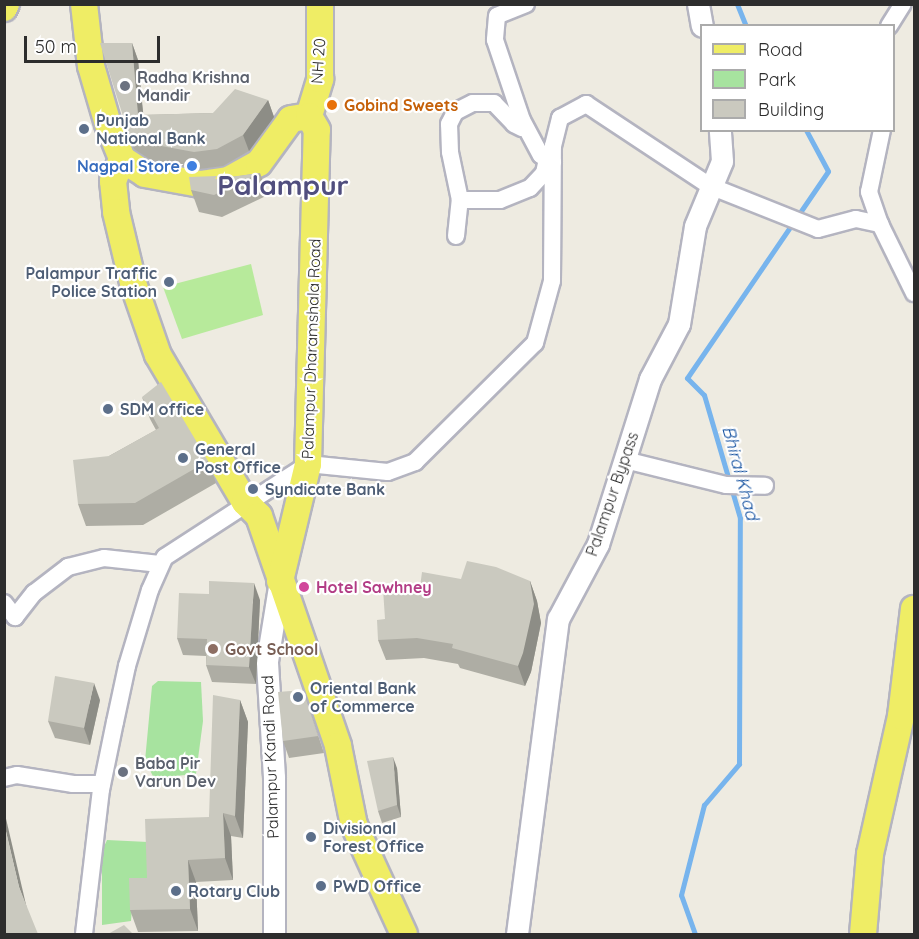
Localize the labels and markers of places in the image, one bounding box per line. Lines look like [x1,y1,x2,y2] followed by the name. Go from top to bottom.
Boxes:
[137,67,250,105] place label: Radha Krishna Mandir
[118,79,132,93] marker: Radha Krishna Mandir
[344,95,458,115] place label: Gobind Sweets
[325,98,339,112] marker: Gobind Sweets
[96,110,206,148] place label: Punjab National Bank
[77,122,91,136] marker: Punjab National Bank
[77,156,180,176] place label: Nagpal Store
[185,159,199,173] marker: Nagpal Store
[25,263,157,301] place label: Palampur Traffic Police Station
[162,275,176,289] marker: Palampur Traffic Police Station
[120,399,204,419] place label: SDM office
[101,402,115,416] marker: SDM office
[195,439,281,477] place label: General Post Office
[176,451,190,465] marker: General Post Office
[265,479,385,499] place label: Syndicate Bank
[246,482,260,496] marker: Syndicate Bank
[316,577,432,597] place label: Hotel Sawhney
[297,580,311,594] marker: Hotel Sawhney
[225,639,318,659] place label: Govt School
[206,642,220,656] marker: Govt School
[310,678,416,716] place label: Oriental Bank of Commerce
[291,690,305,704] marker: Oriental Bank of Commerce
[135,753,216,791] place label: Baba Pir Varun Dev
[116,765,130,779] marker: Baba Pir Varun Dev
[323,818,424,856] place label: Divisional Forest Office
[304,830,318,844] marker: Divisional Forest Office
[333,876,421,896] place label: PWD Office
[314,879,328,893] marker: PWD Office
[188,881,280,901] place label: Rotary Club
[169,884,183,898] marker: Rotary Club

